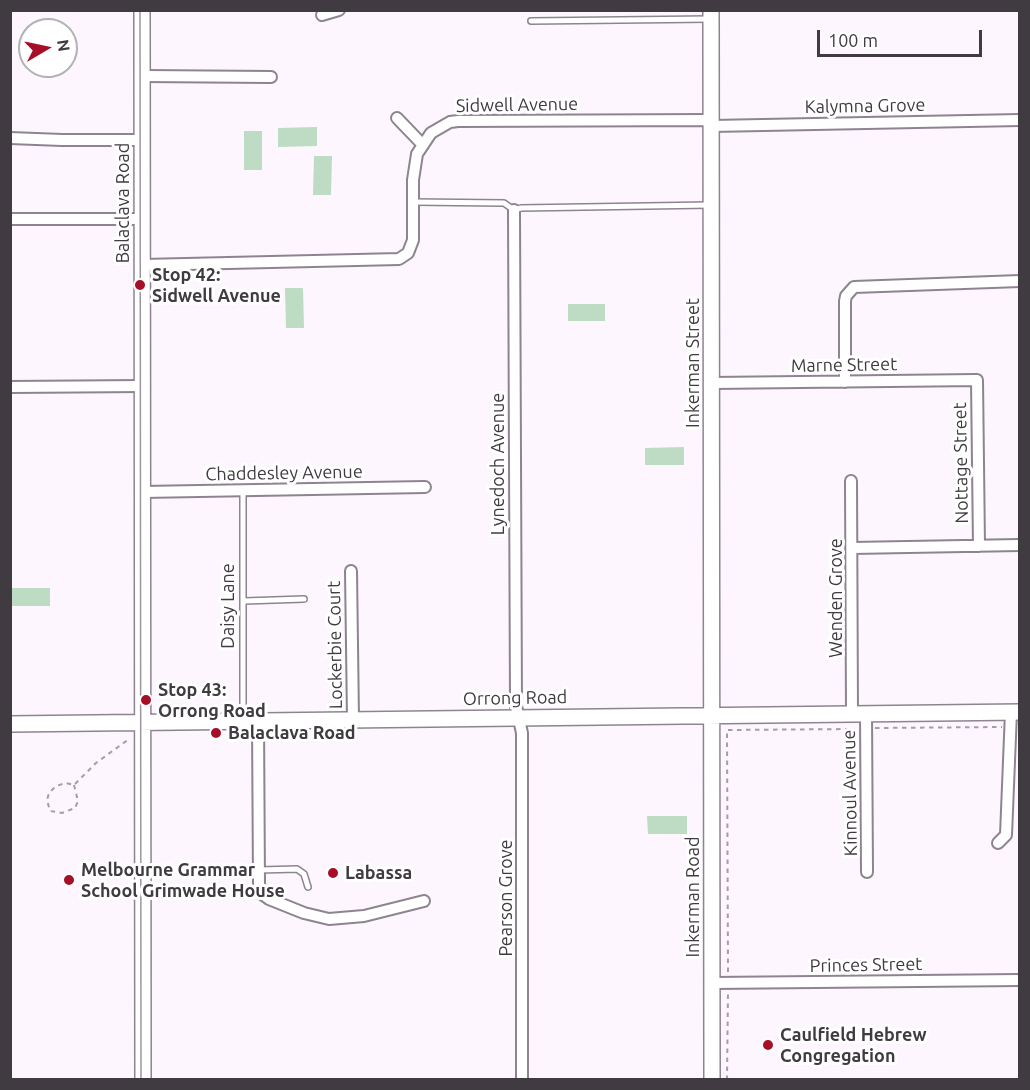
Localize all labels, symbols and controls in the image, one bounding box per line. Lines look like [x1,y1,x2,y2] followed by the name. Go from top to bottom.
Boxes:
[18,18,78,78] north arrow
[820,18,985,56] scale bar
[828,30,878,50] text: 100 m
[54,38,74,53] text: N
[456,93,578,117] street label: Sidwell Avenue
[804,94,926,118] street label: Kalymna Grove
[112,143,134,263] street label: Balaclava Road
[152,264,281,306] place label: Stop 42: Sidwell Avenue
[133,278,147,292] marker: Stop 42: Sidwell Avenue
[682,298,704,428] street label: Inkerman Street
[791,353,897,377] street label: Marne Street
[487,393,509,535] street label: Lynedoch Avenue
[949,402,973,524] street label: Nottage Street
[205,461,363,485] street label: Chaddesley Avenue
[825,538,847,658] street label: Wenden Grove
[217,563,239,649] street label: Daisy Lane
[323,581,347,709] street label: Lockerbie Court
[158,679,266,722] place label: Stop 43: Orrong Road
[463,686,567,710] street label: Orrong Road
[139,693,153,707] marker: Stop 43: Orrong Road
[228,722,356,744] place label: Balaclava Road
[209,726,223,740] marker: Balaclava Road
[838,730,862,856] street label: Kinnoul Avenue
[682,836,704,958] street label: Inkerman Road
[495,839,517,957] street label: Pearson Grove
[81,859,285,902] place label: Melbourne Grammar School Grimwade House
[345,862,412,884] place label: Labassa
[326,866,340,880] marker: Labassa
[62,873,76,887] marker: Melbourne Grammar School Grimwade House
[809,953,923,977] street label: Princes Street
[780,1024,927,1066] place label: Caulfield Hebrew Congregation
[761,1038,775,1052] marker: Caulfield Hebrew Congregation

